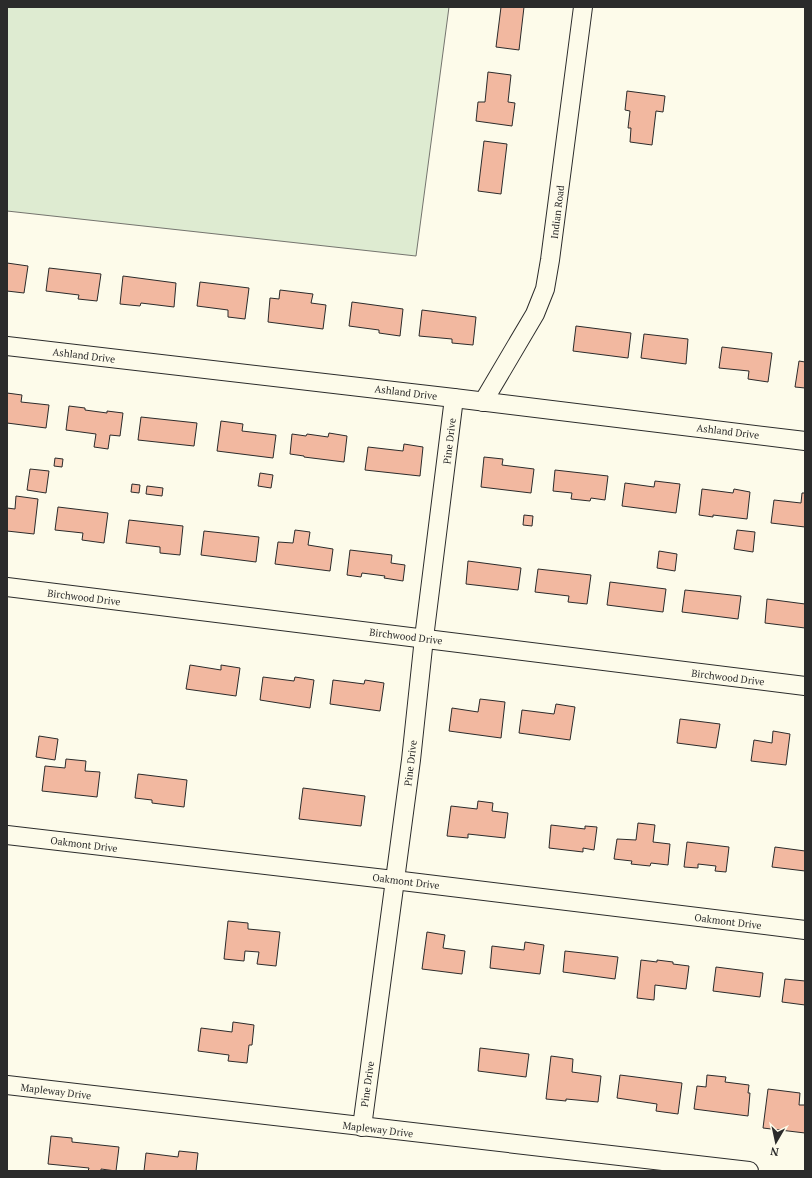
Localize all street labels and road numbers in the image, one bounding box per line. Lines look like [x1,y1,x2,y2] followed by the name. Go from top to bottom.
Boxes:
[548,184,567,240] street label: Indian Road
[52,345,116,366] street label: Ashland Drive
[374,382,438,403] street label: Ashland Drive
[440,417,459,465] street label: Pine Drive
[696,421,760,442] street label: Ashland Drive
[47,587,121,608] street label: Birchwood Drive
[369,626,443,647] street label: Birchwood Drive
[691,667,765,688] street label: Birchwood Drive
[401,739,420,787] street label: Pine Drive
[50,834,118,855] street label: Oakmont Drive
[372,871,440,892] street label: Oakmont Drive
[694,911,762,932] street label: Oakmont Drive
[358,1060,377,1108] street label: Pine Drive
[20,1081,92,1102] street label: Mapleway Drive
[342,1119,414,1140] street label: Mapleway Drive

